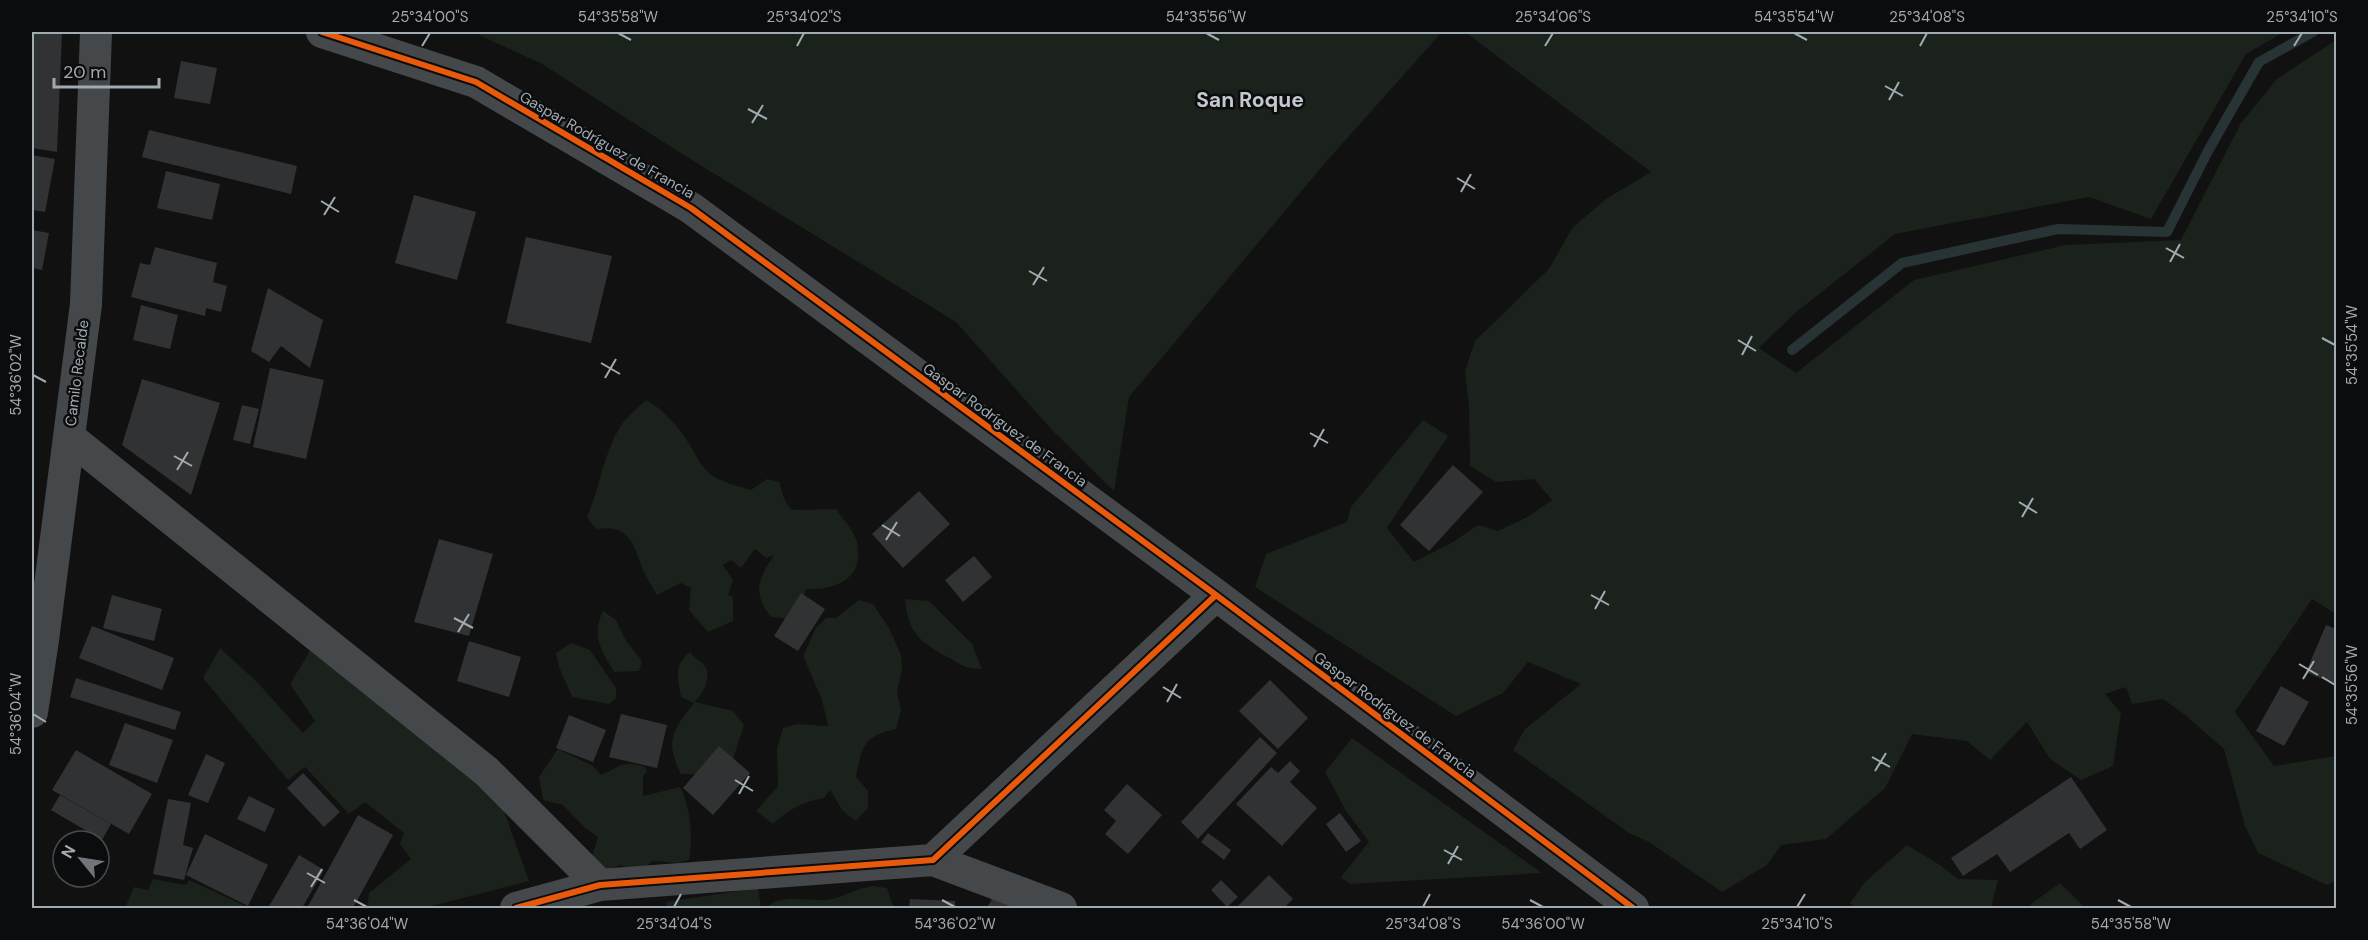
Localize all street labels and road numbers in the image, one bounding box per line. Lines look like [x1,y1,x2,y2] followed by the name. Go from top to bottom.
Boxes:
[516,87,698,203] street label: Gaspar Rodríguez de Francia
[61,319,93,427] street label: Camilo Recalde
[919,358,1091,492] street label: Gaspar Rodríguez de Francia
[1310,647,1480,783] street label: Gaspar Rodríguez de Francia

